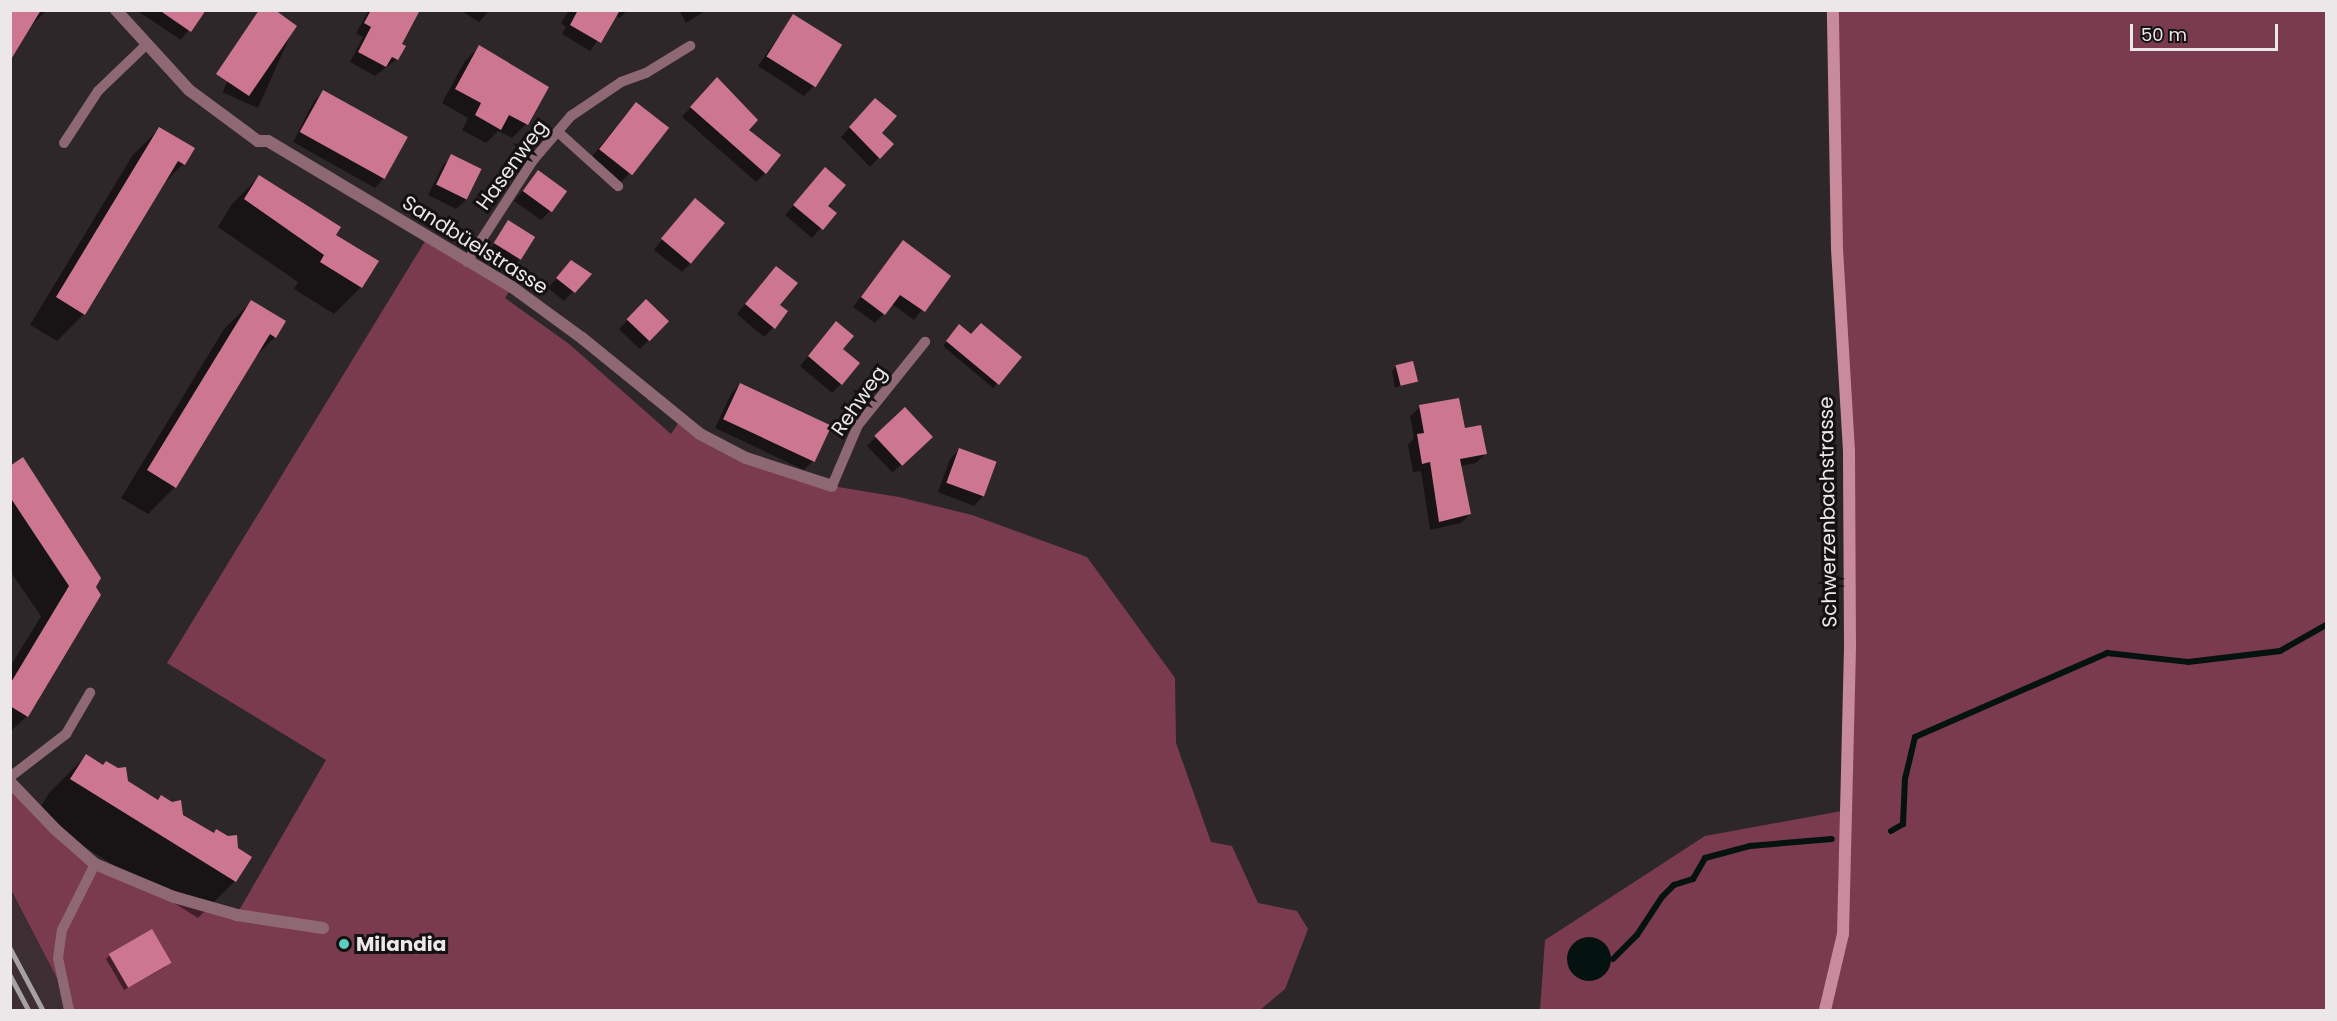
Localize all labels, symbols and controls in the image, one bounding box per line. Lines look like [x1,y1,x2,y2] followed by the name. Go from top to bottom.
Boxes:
[2133,12,2282,50] scale bar
[2141,22,2187,47] text: 50 m
[471,115,553,215] street label: Hasenweg
[398,191,552,299] street label: Sandbüelstrasse
[826,361,892,441] street label: Rehweg
[1814,396,1842,628] street label: Schwerzenbachstrasse
[356,932,446,956] place label: Milandia
[337,937,351,951] marker: Milandia

